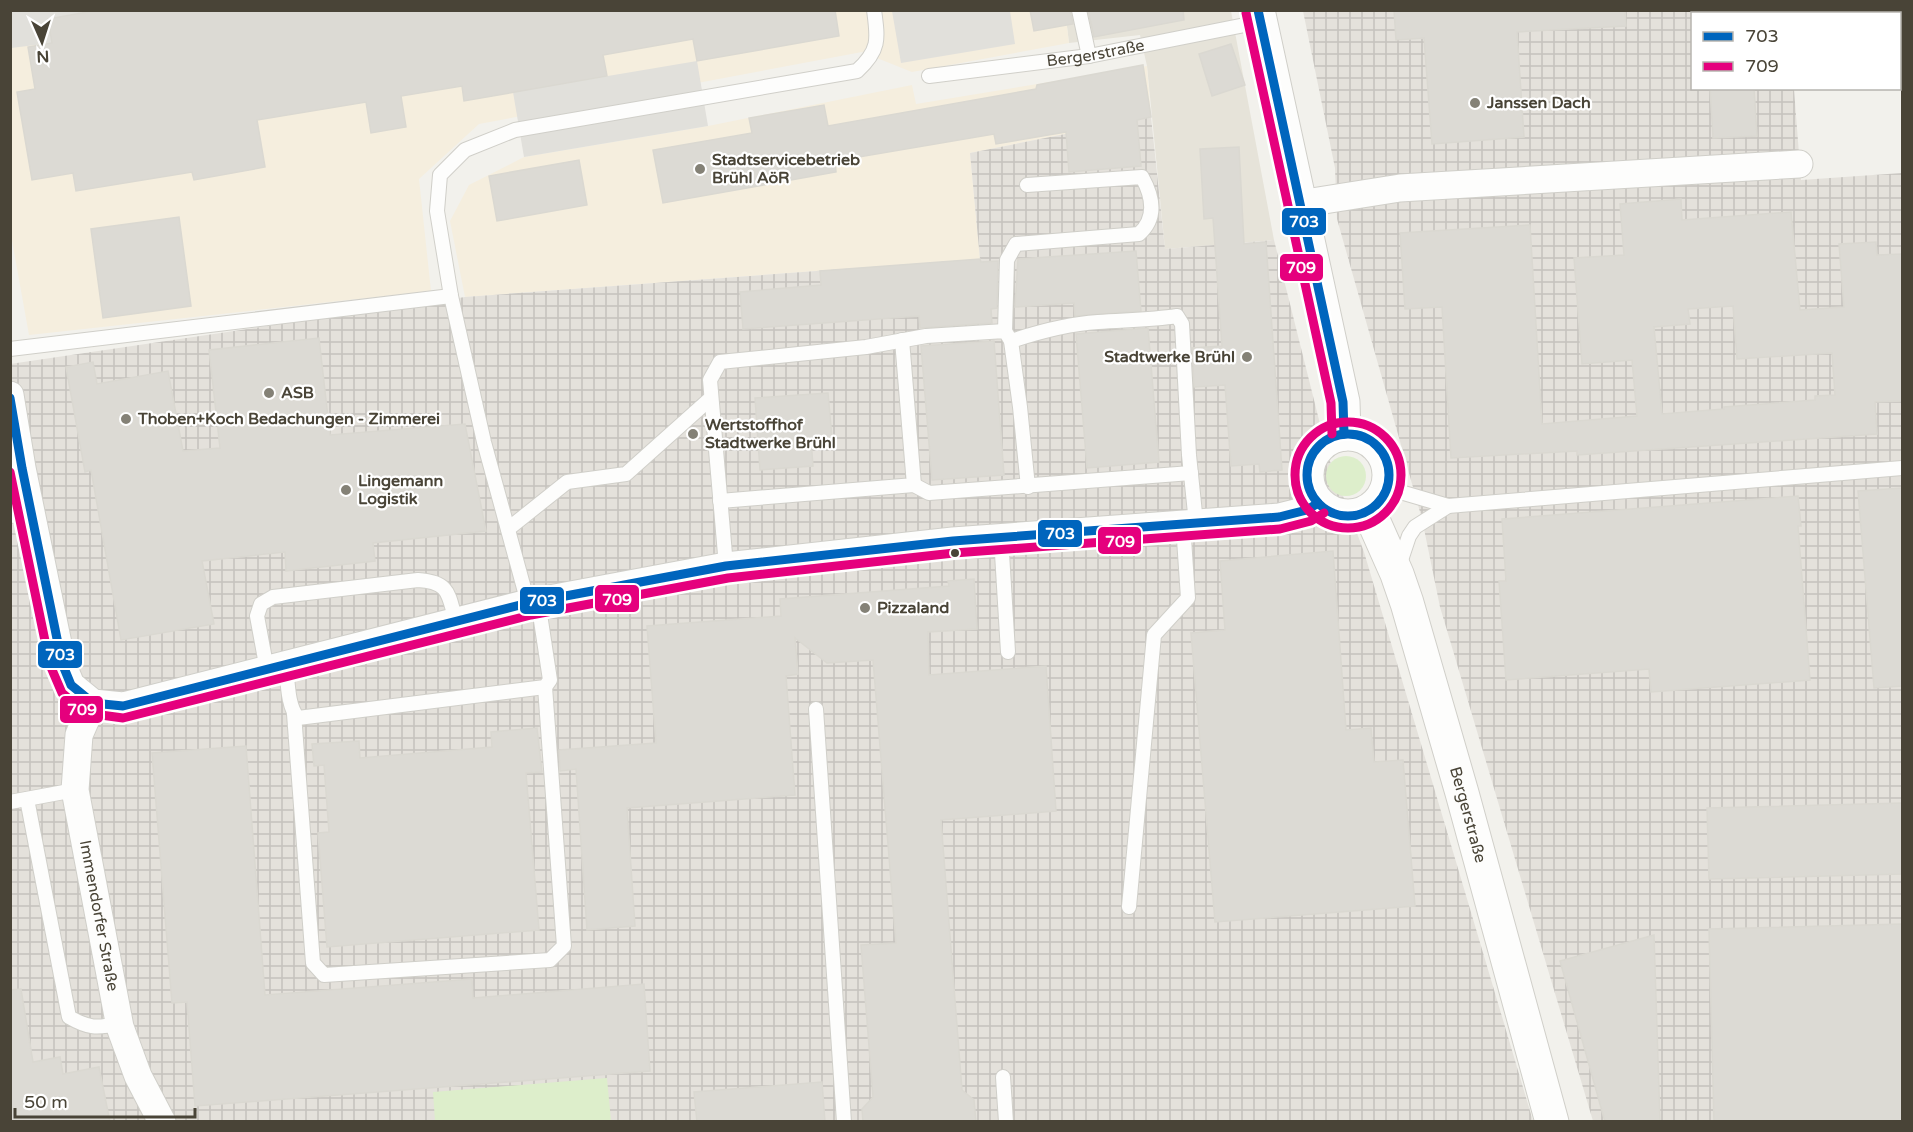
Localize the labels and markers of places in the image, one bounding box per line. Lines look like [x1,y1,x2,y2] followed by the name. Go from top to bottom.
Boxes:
[1486,93,1591,113] place label: Janssen Dach
[1468,96,1482,110] marker: Janssen Dach
[712,150,860,188] place label: Stadtservicebetrieb Brühl AöR
[693,162,707,176] marker: Stadtservicebetrieb Brühl AöR
[1104,347,1235,367] place label: Stadtwerke Brühl
[1240,350,1254,364] marker: Stadtwerke Brühl
[281,383,314,403] place label: ASB
[262,386,276,400] marker: ASB
[137,409,440,429] place label: Thoben+Koch Bedachungen - Zimmerei
[119,412,133,426] marker: Thoben+Koch Bedachungen - Zimmerei
[705,415,836,453] place label: Wertstoffhof Stadtwerke Brühl
[686,427,700,441] marker: Wertstoffhof Stadtwerke Brühl
[358,471,443,509] place label: Lingemann Logistik
[339,483,353,497] marker: Lingemann Logistik
[949,547,961,559] unlabelled marker
[877,598,949,618] place label: Pizzaland
[858,601,872,615] marker: Pizzaland

